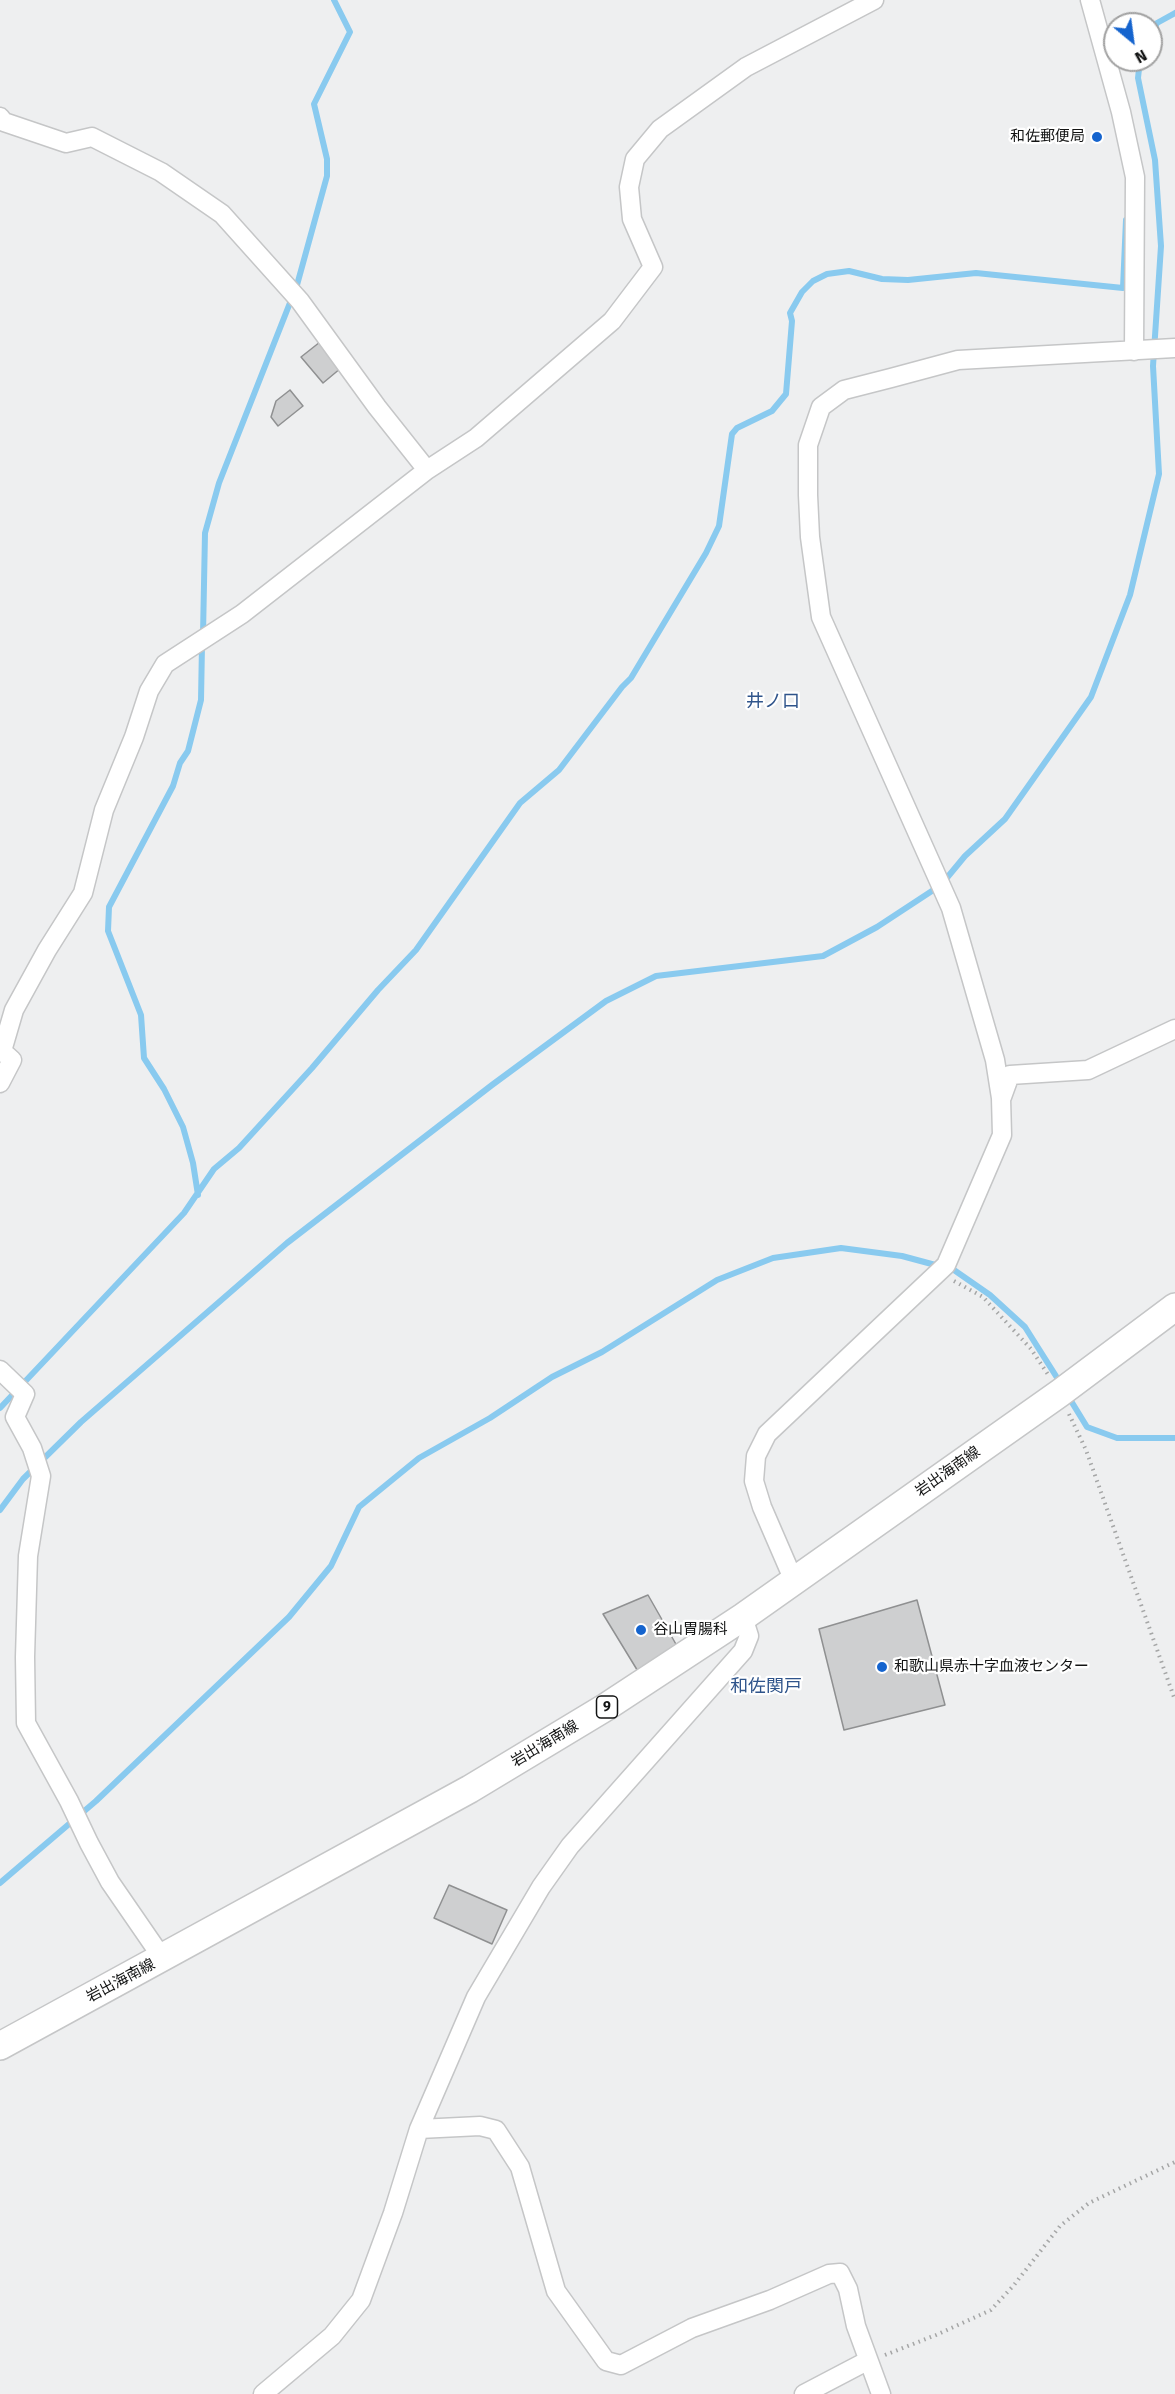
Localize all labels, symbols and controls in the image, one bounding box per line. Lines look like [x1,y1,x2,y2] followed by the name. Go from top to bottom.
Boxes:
[1103,12,1163,72] north arrow
[1132,46,1150,67] text: N
[1010,128,1085,146] place label: 和佐郵便局
[1090,130,1104,144] marker: 和佐郵便局
[746,691,800,713] district label: 井ノ口
[912,1443,984,1501] street label: 岩出海南線
[653,1621,728,1639] place label: 谷山胃腸科
[634,1623,648,1637] marker: 谷山胃腸科
[894,1658,1089,1676] place label: 和歌山県赤十字血液センター
[875,1660,889,1674] marker: 和歌山県赤十字血液センター
[730,1676,802,1698] district label: 和佐関戸
[596,1696,618,1718] road number: 9
[508,1717,582,1771] street label: 岩出海南線
[84,1955,158,2007] street label: 岩出海南線

